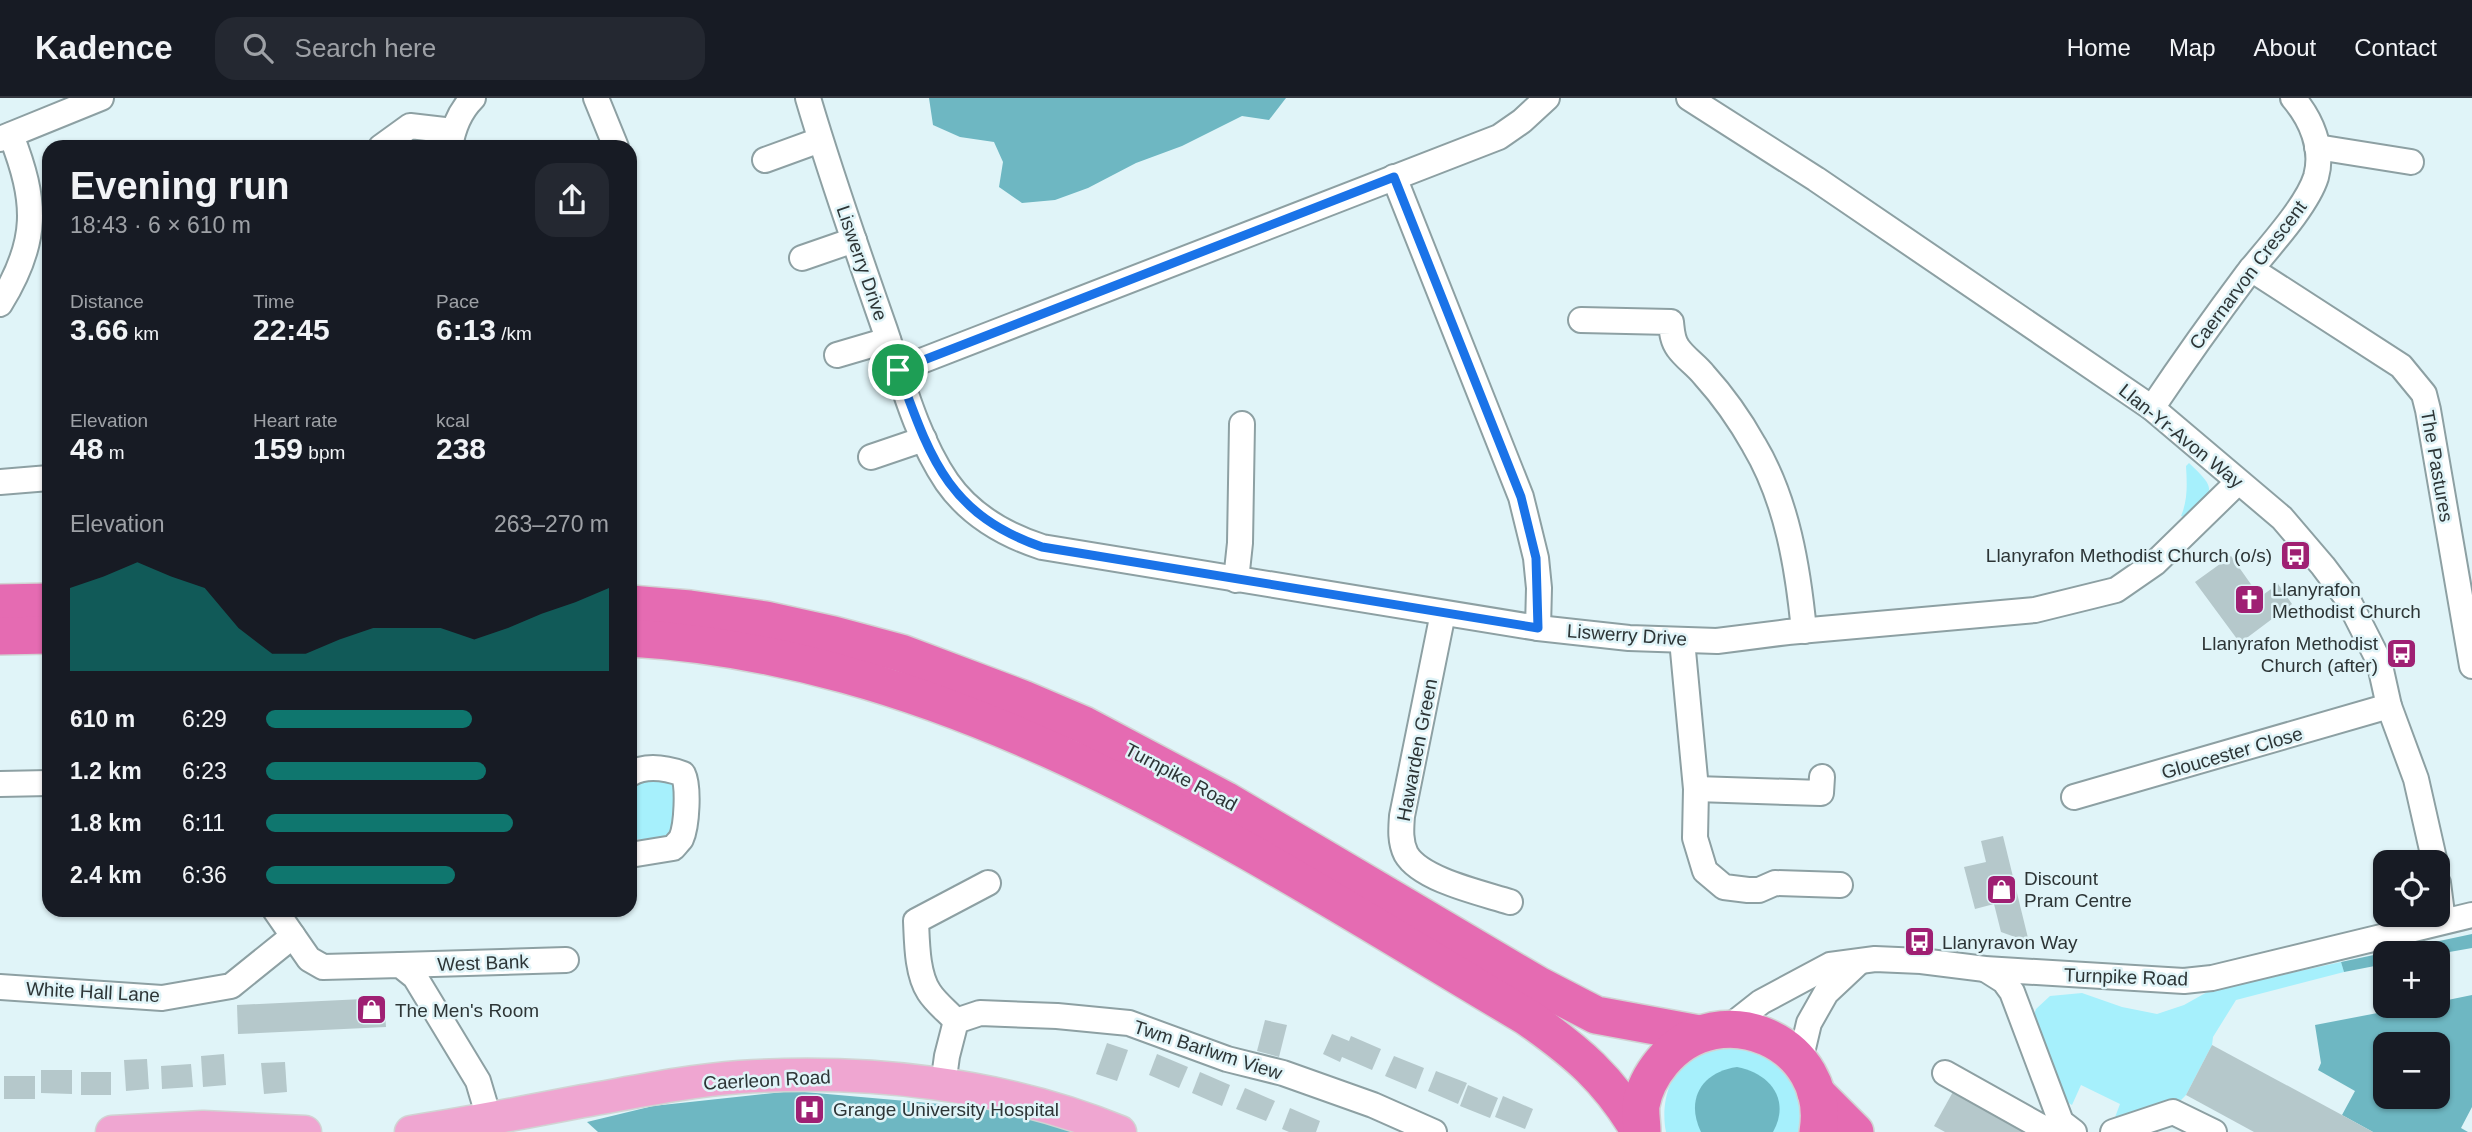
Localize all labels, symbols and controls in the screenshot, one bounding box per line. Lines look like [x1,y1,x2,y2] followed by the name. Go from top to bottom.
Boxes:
[215,17,705,80] search box
[35,29,173,66] text: Kadence
[239,29,277,67] icon: search
[295,33,436,63] text: Search here
[2067,34,2131,61] text: Home
[2169,34,2216,61] text: Map
[2254,34,2316,61] text: About
[2354,34,2437,61] text: Contact
[535,163,609,237] button: share
[70,165,290,207] text: Evening run
[2185,196,2311,353] street label: Caernarvon Crescent
[832,203,892,323] street label: Liswerry Drive
[70,212,251,238] text: 18:43 · 6 × 610 m
[70,291,144,312] text: Distance
[253,291,295,312] text: Time
[436,291,479,312] text: Pace
[70,313,128,346] text: 3.66
[253,313,330,346] text: 22:45
[436,313,496,346] text: 6:13
[128,323,159,344] text: km
[496,323,532,344] text: /km
[868,340,928,400] pin
[879,351,917,389] icon: arrive
[2115,380,2247,493] street label: Llan-Yr-Avon Way
[2417,409,2457,523] street label: The Pastures
[70,410,148,431] text: Elevation
[253,410,337,431] text: Heart rate
[436,410,470,431] text: kcal
[70,432,103,465] text: 48
[253,432,303,465] text: 159
[436,432,486,465] text: 238
[103,442,124,463] text: m
[303,442,345,463] text: bpm
[70,511,165,537] text: Elevation
[494,511,609,537] text: 263–270 m
[2278,538,2312,572] bus stop icon: Llanyrafon Methodist Church (o/s)
[1986,545,2272,566] place label: Llanyrafon Methodist Church (o/s)
[2272,579,2421,622] place label: Llanyrafon Methodist Church
[2232,583,2266,617] church icon: Llanyrafon Methodist Church
[1566,620,1688,650] street label: Liswerry Drive
[2202,633,2379,676] place label: Llanyrafon Methodist Church (after)
[2384,637,2418,671] bus stop icon: Llanyrafon Methodist Church (after)
[1393,677,1441,823] street label: Hawarden Green
[70,706,135,732] text: 610 m
[182,706,227,732] text: 6:29
[2159,723,2305,783] street label: Gloucester Close
[1121,739,1241,815] street label: Turnpike Road
[70,758,142,784] text: 1.2 km
[182,758,227,784] text: 6:23
[70,810,142,836] text: 1.8 km
[182,810,225,836] text: 6:11
[2373,850,2450,1109] map controls
[2373,850,2450,927] button: locate
[70,862,142,888] text: 2.4 km
[182,862,227,888] text: 6:36
[2024,868,2132,911] place label: Discount Pram Centre
[1984,872,2018,906] shop icon: Discount Pram Centre
[1902,925,1936,959] bus stop icon: Llanyravon Way
[1942,932,2078,953] place label: Llanyravon Way
[2373,941,2450,1018] button: +
[437,951,530,975] street label: West Bank
[2064,964,2188,990] street label: Turnpike Road
[25,978,161,1006] street label: White Hall Lane
[355,993,389,1027] shop icon: The Men's Room
[395,1000,539,1021] place label: The Men's Room
[1131,1016,1285,1084] street label: Twm Barlwm View
[2373,1032,2450,1109] button: −
[703,1066,831,1094] street label: Caerleon Road
[793,1092,827,1126] hospital icon: Grange University Hospital
[833,1099,1059,1120] place label: Grange University Hospital

